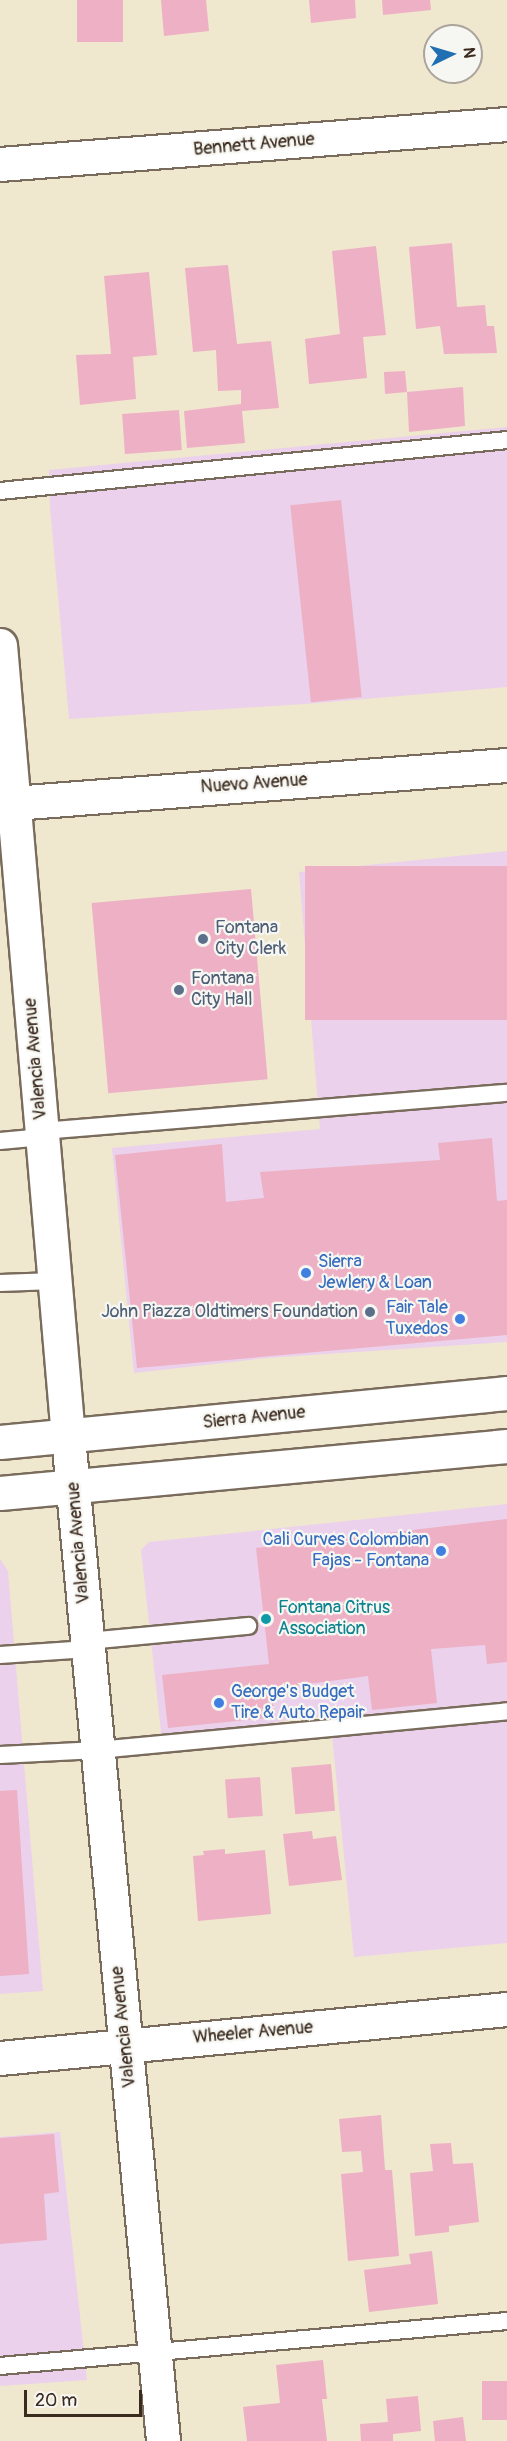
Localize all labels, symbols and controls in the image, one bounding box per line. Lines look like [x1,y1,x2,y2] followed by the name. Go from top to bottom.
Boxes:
[423,24,483,84] north arrow
[459,46,479,59] text: N
[192,129,316,161] street label: Bennett Avenue
[200,769,308,799] street label: Nuevo Avenue
[215,918,286,960] place label: Fontana City Clerk
[196,932,210,946] marker: Fontana City Clerk
[191,969,254,1012] place label: Fontana City Hall
[172,983,186,997] marker: Fontana City Hall
[20,997,52,1121] street label: Valencia Avenue
[318,1252,432,1294] place label: Sierra Jewlery & Loan
[299,1266,313,1280] marker: Sierra Jewlery & Loan
[385,1298,448,1340] place label: Fair Tale Tuxedos
[101,1301,358,1323] place label: John Piazza Oldtimers Foundation
[363,1305,377,1319] marker: John Piazza Oldtimers Foundation
[453,1312,467,1326] marker: Fair Tale Tuxedos
[202,1402,306,1434] street label: Sierra Avenue
[63,1481,95,1605] street label: Valencia Avenue
[262,1530,429,1572] place label: Cali Curves Colombian Fajas - Fontana
[434,1544,448,1558] marker: Cali Curves Colombian Fajas - Fontana
[278,1598,390,1640] place label: Fontana Citrus Association
[259,1612,273,1626] marker: Fontana Citrus Association
[231,1682,365,1724] place label: George's Budget Tire & Auto Repair
[212,1696,226,1710] marker: George's Budget Tire & Auto Repair
[107,1965,141,2089] street label: Valencia Avenue
[192,2017,314,2049] street label: Wheeler Avenue
[27,2378,146,2416] scale bar
[35,2389,77,2412] text: 20 m

